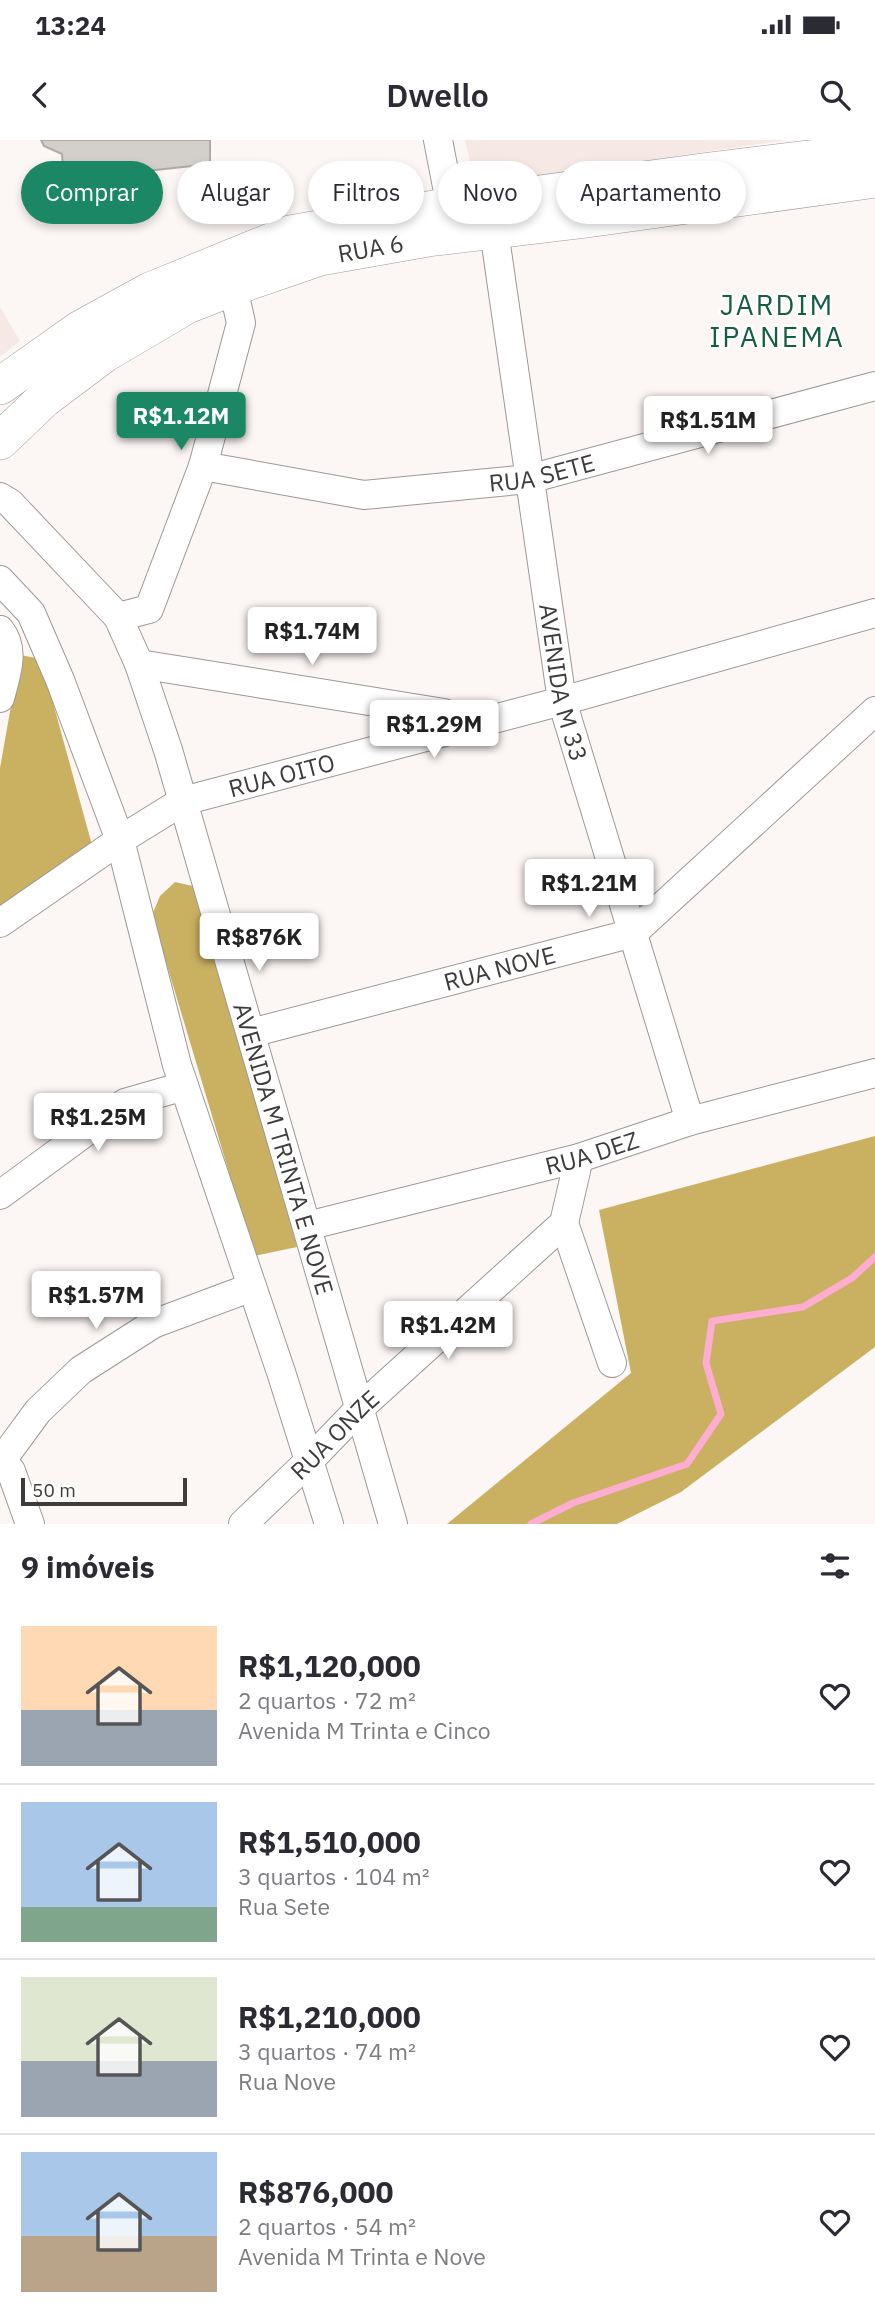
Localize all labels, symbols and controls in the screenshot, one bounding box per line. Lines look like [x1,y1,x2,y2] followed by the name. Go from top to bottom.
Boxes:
[35,8,106,42] text: 13:24
[386,74,489,116] text: Dwello
[21,76,59,114] icon: back
[816,76,854,114] icon: search
[21,161,163,224] chip: Comprar
[177,161,294,224] chip: Alugar
[308,161,424,224] chip: Filtros
[438,161,542,224] chip: Novo
[556,161,746,224] chip: Apartamento
[335,227,406,270] street label: RUA 6
[709,286,845,355] district label: JARDIM IPANEMA
[116,392,246,452] pin: R$1.12M
[643,396,773,456] pin: R$1.51M
[133,400,229,430] text: R$1.12M
[660,404,756,434] text: R$1.51M
[487,446,598,499] street label: RUA SETE
[532,601,595,765] street label: AVENIDA M 33
[247,608,377,667] pin: R$1.74M
[264,615,360,645] text: R$1.74M
[369,700,499,760] pin: R$1.29M
[386,708,482,738] text: R$1.29M
[225,746,338,804] street label: RUA OITO
[524,860,654,919] pin: R$1.21M
[541,867,637,897] text: R$1.21M
[202,914,316,973] pin: R$876K
[216,921,302,951] text: R$876K
[440,938,559,998] street label: RUA NOVE
[226,999,341,1298] street label: AVENIDA M TRINTA E NOVE
[33,1094,163,1153] pin: R$1.25M
[50,1101,146,1131] text: R$1.25M
[542,1123,643,1182] street label: RUA DEZ
[31,1272,161,1331] pin: R$1.57M
[48,1279,144,1309] text: R$1.57M
[383,1302,513,1361] pin: R$1.42M
[400,1309,496,1339] text: R$1.42M
[283,1383,386,1487] street label: RUA ONZE
[21,1475,187,1507] scale bar
[32,1478,76,1502] text: 50 m
[21,1547,155,1586] text: 9 imóveis
[816,1547,854,1585] icon: filters
[238,1646,421,1685] text: R$1,120,000
[77,1654,161,1738] icon: home
[816,1677,854,1715] icon: heart
[238,1685,416,1715] text: 2 quartos · 72 m²
[238,1715,491,1745] text: Avenida M Trinta e Cinco
[238,1822,421,1861] text: R$1,510,000
[77,1830,161,1914] icon: home
[816,1853,854,1891] icon: heart
[238,1861,430,1891] text: 3 quartos · 104 m²
[238,1891,330,1921] text: Rua Sete
[238,1997,421,2036] text: R$1,210,000
[77,2005,161,2089] icon: home
[816,2028,854,2066] icon: heart
[238,2036,416,2066] text: 3 quartos · 74 m²
[238,2066,336,2096] text: Rua Nove
[238,2172,394,2211] text: R$876,000
[77,2180,161,2264] icon: home
[816,2203,854,2241] icon: heart
[238,2211,416,2241] text: 2 quartos · 54 m²
[238,2241,486,2271] text: Avenida M Trinta e Nove

